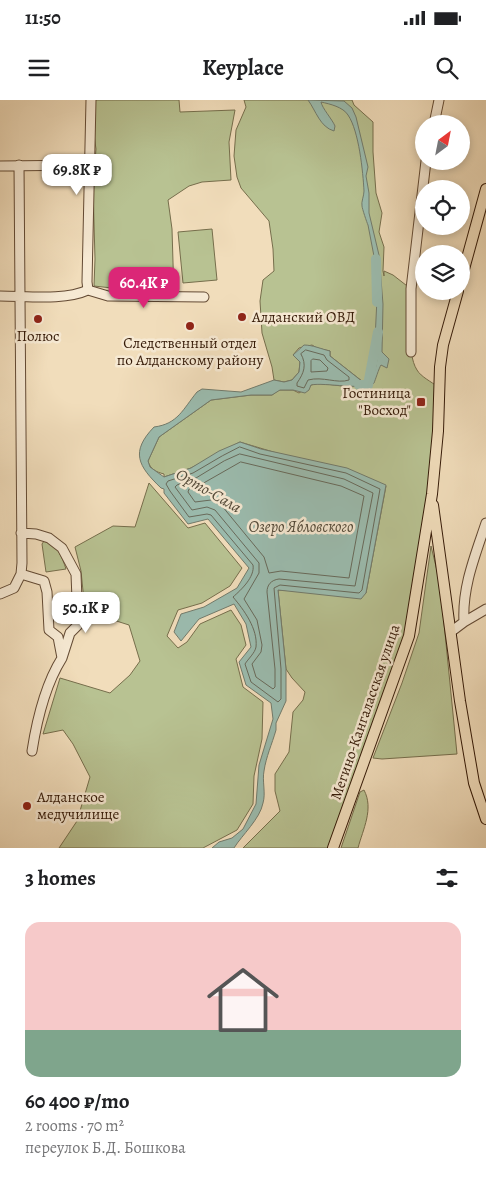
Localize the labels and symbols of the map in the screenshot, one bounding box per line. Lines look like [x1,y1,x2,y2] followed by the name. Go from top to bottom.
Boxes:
[415,115,470,170] north arrow
[31,154,123,196] pin: 69.8K ₽
[98,266,190,309] pin: 60.4K ₽
[251,307,355,327] place label: Алданский ОВД
[236,311,248,323] marker: Алданский ОВД
[32,313,44,325] marker: Полюс
[184,320,196,332] marker: Следственный отдел по Алданскому району
[17,326,59,346] place label: Полюс
[117,333,263,370] place label: Следственный отдел по Алданскому району
[342,383,411,420] place label: Гостиница "Восход"
[415,396,427,408] marker: Гостиница "Восход"
[172,463,245,518] water label: Орто-Сала
[248,516,354,538] water label: Озеро Ябловского
[40,592,132,634] pin: 50.1K ₽
[326,622,404,802] street label: Мегино-Кангаласская улица
[36,787,120,824] place label: Алданское медучилище
[21,800,33,812] marker: Алданское медучилище

